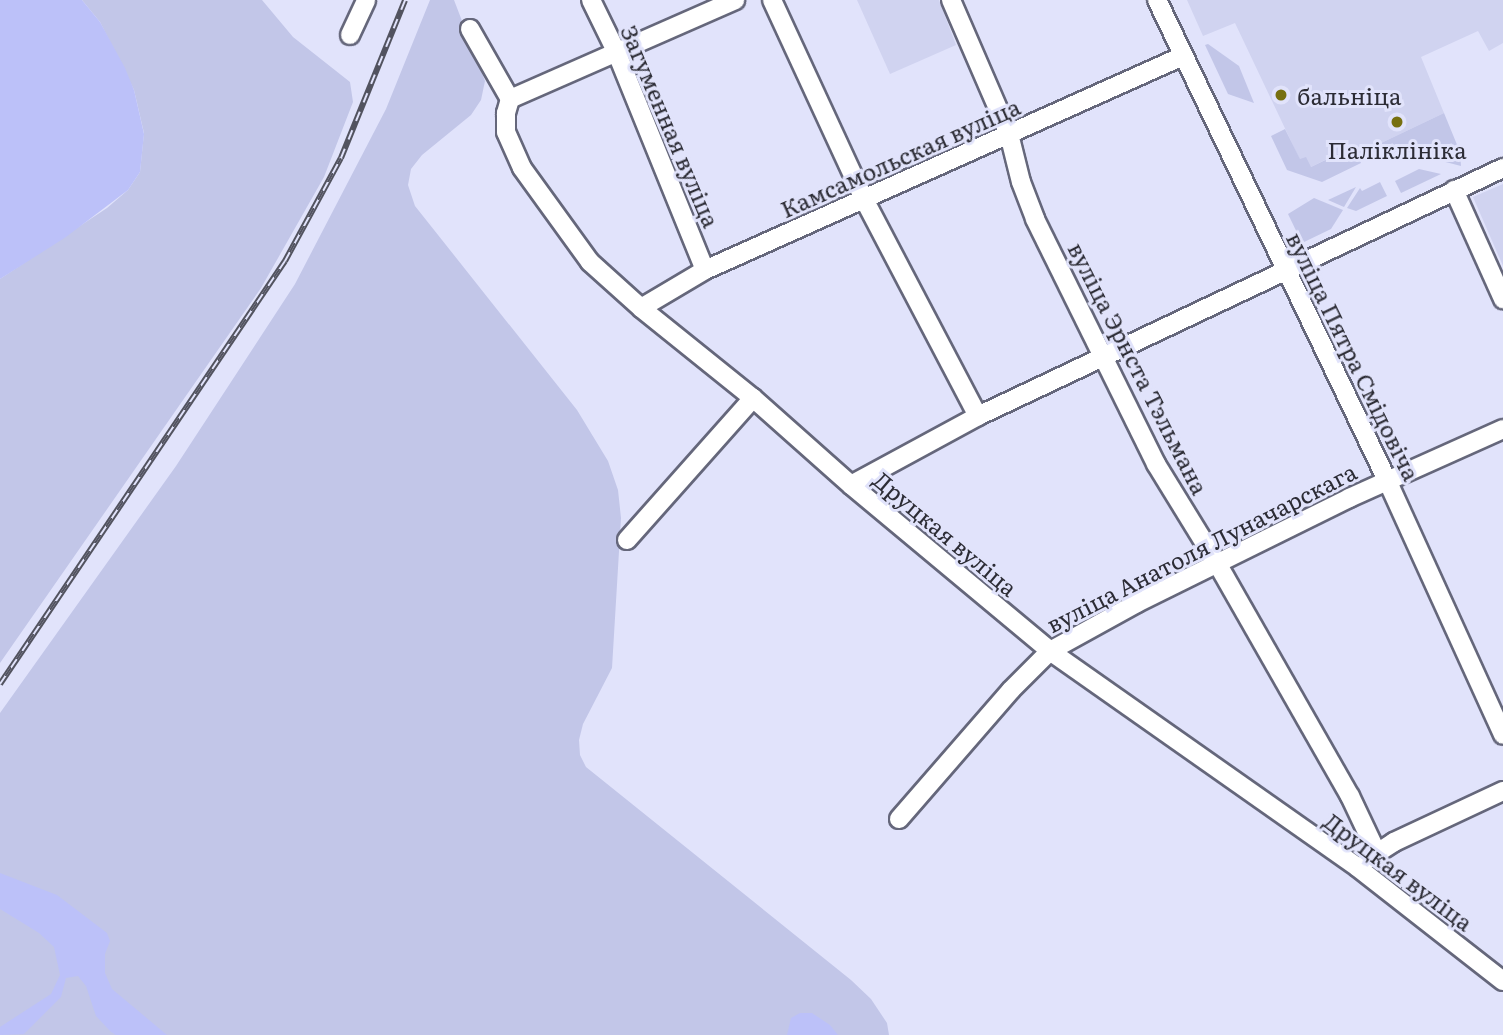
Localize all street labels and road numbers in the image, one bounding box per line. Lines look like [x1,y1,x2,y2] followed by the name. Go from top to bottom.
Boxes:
[616,21,726,231] street label: Загуменная вуліца
[776,92,1024,222] street label: Камсамольская вуліца
[1282,227,1426,485] street label: вуліца Пятра Смідовіча
[1063,237,1215,499] street label: вуліца Эрнста Тэльмана
[1041,457,1361,637] street label: вуліца Анатоля Луначарскага
[869,465,1023,601] street label: Друцкая вуліца
[1319,806,1479,936] street label: Друцкая вуліца

